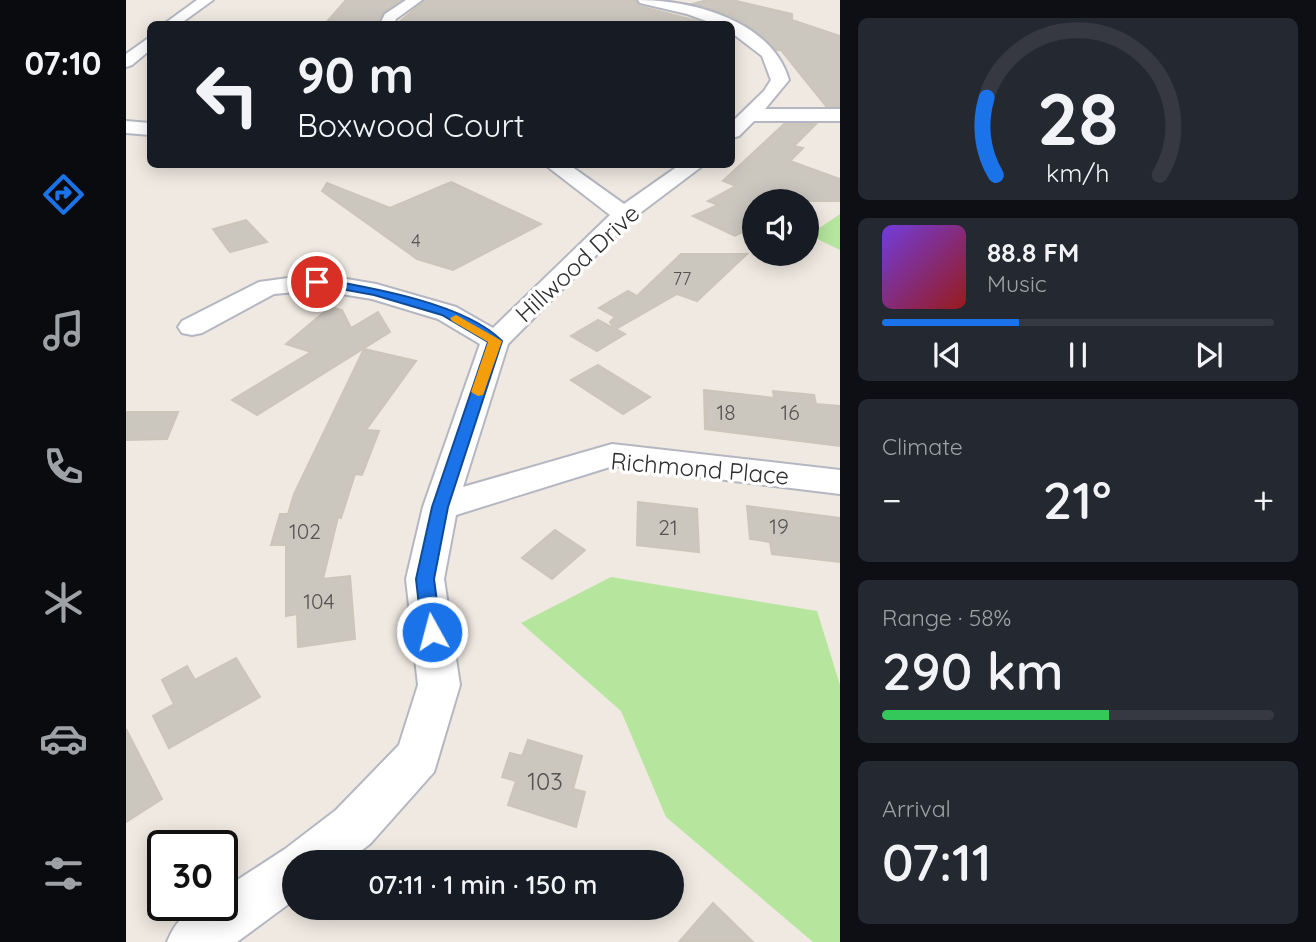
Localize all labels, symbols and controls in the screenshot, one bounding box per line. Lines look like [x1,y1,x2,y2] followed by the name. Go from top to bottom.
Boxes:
[25,43,101,83] text: 07:10
[297,44,414,105] text: 90 m
[182,49,273,140] icon: left
[1037,72,1119,163] text: 28
[297,105,525,145] text: Boxwood Court
[1046,157,1110,188] text: km/h
[39,170,88,219] icon: directions
[742,189,819,266] map controls
[742,189,819,266] button: sound
[509,198,645,328] street label: Hillwood Drive
[411,229,421,252] house number: 4
[987,236,1079,269] text: 88.8 FM
[287,252,347,312] pin
[298,263,336,301] icon: arrive
[673,267,691,290] house number: 77
[987,269,1047,298] text: Music
[39,306,88,355] icon: music
[928,336,966,374] icon: previous
[1059,336,1097,374] icon: pause
[1190,336,1228,374] icon: next
[716,399,736,425] house number: 18
[780,399,800,425] house number: 16
[882,432,963,461] text: Climate
[39,442,88,491] icon: phone
[610,445,790,491] street label: Richmond Place
[1043,467,1111,532] text: 21°
[882,476,902,524] text: −
[1253,476,1274,524] text: +
[769,513,789,539] house number: 19
[658,514,678,540] house number: 21
[289,518,321,544] house number: 102
[39,578,88,627] icon: climate
[303,588,335,614] house number: 104
[395,595,469,669] position arrow
[882,603,1011,632] text: Range · 58%
[882,638,1064,703] text: 290 km
[39,714,88,763] icon: car
[527,766,563,796] house number: 103
[882,794,951,823] text: Arrival
[882,829,992,894] text: 07:11
[147,830,238,921] speed limit sign: 30
[39,849,88,898] icon: filters
[369,868,597,901] text: 07:11 · 1 min · 150 m

